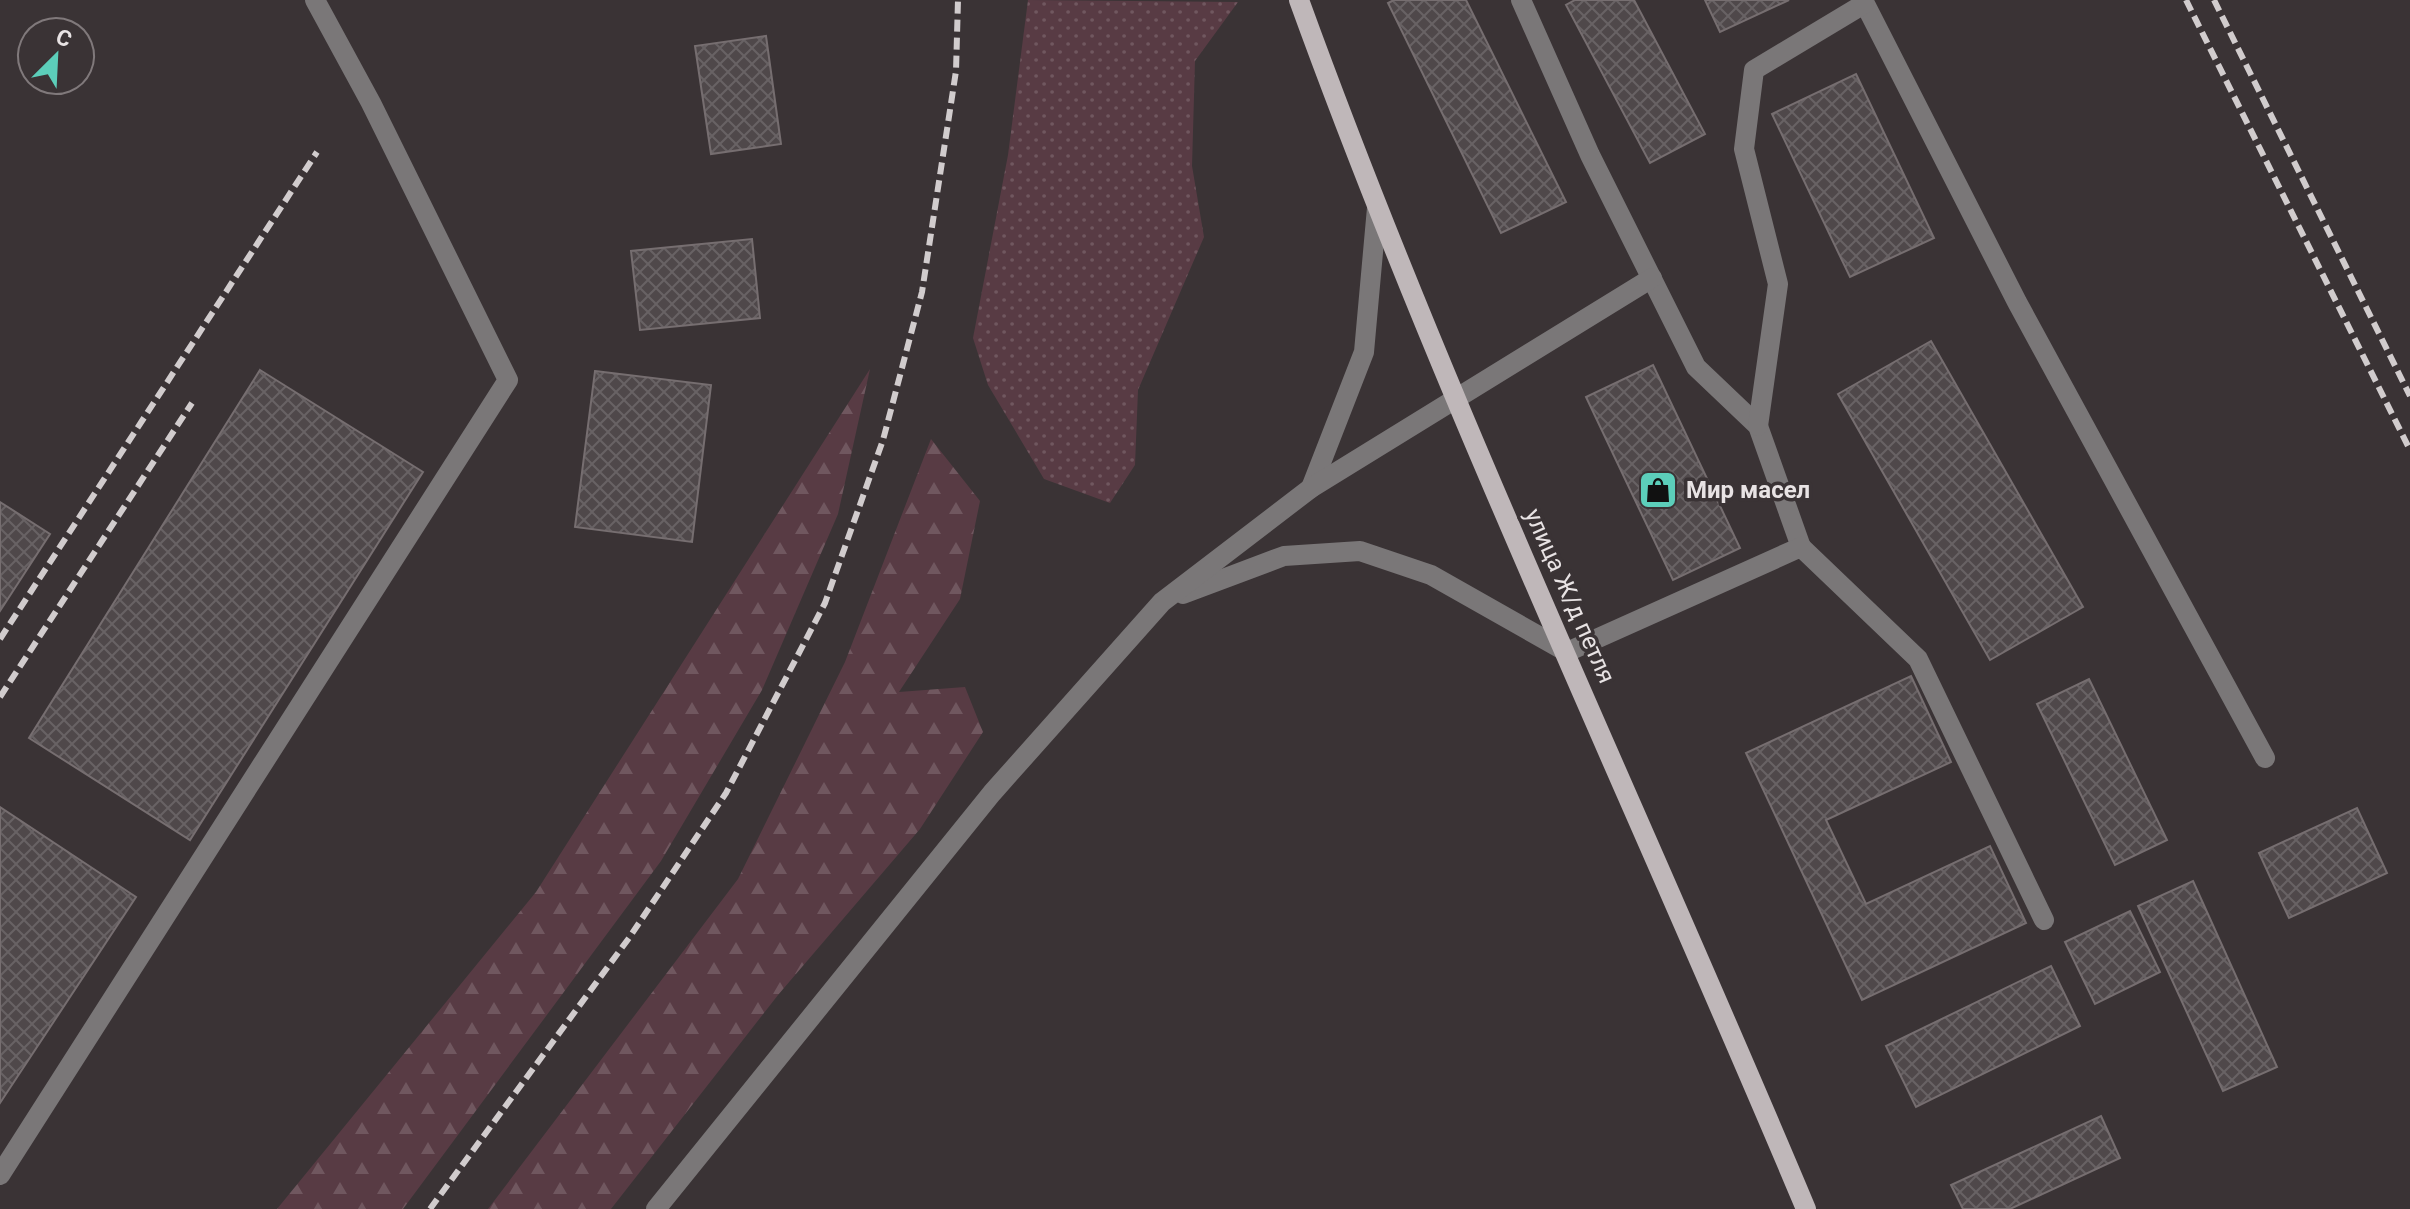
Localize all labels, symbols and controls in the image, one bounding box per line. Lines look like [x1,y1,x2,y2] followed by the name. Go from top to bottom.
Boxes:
[16,16,96,96] north arrow
[52,24,76,53] text: С
[1637,469,1679,511] shop icon: Мир масел
[1686,476,1810,504] place label: Мир масел
[1519,504,1621,688] street label: улица Ж/д петля

